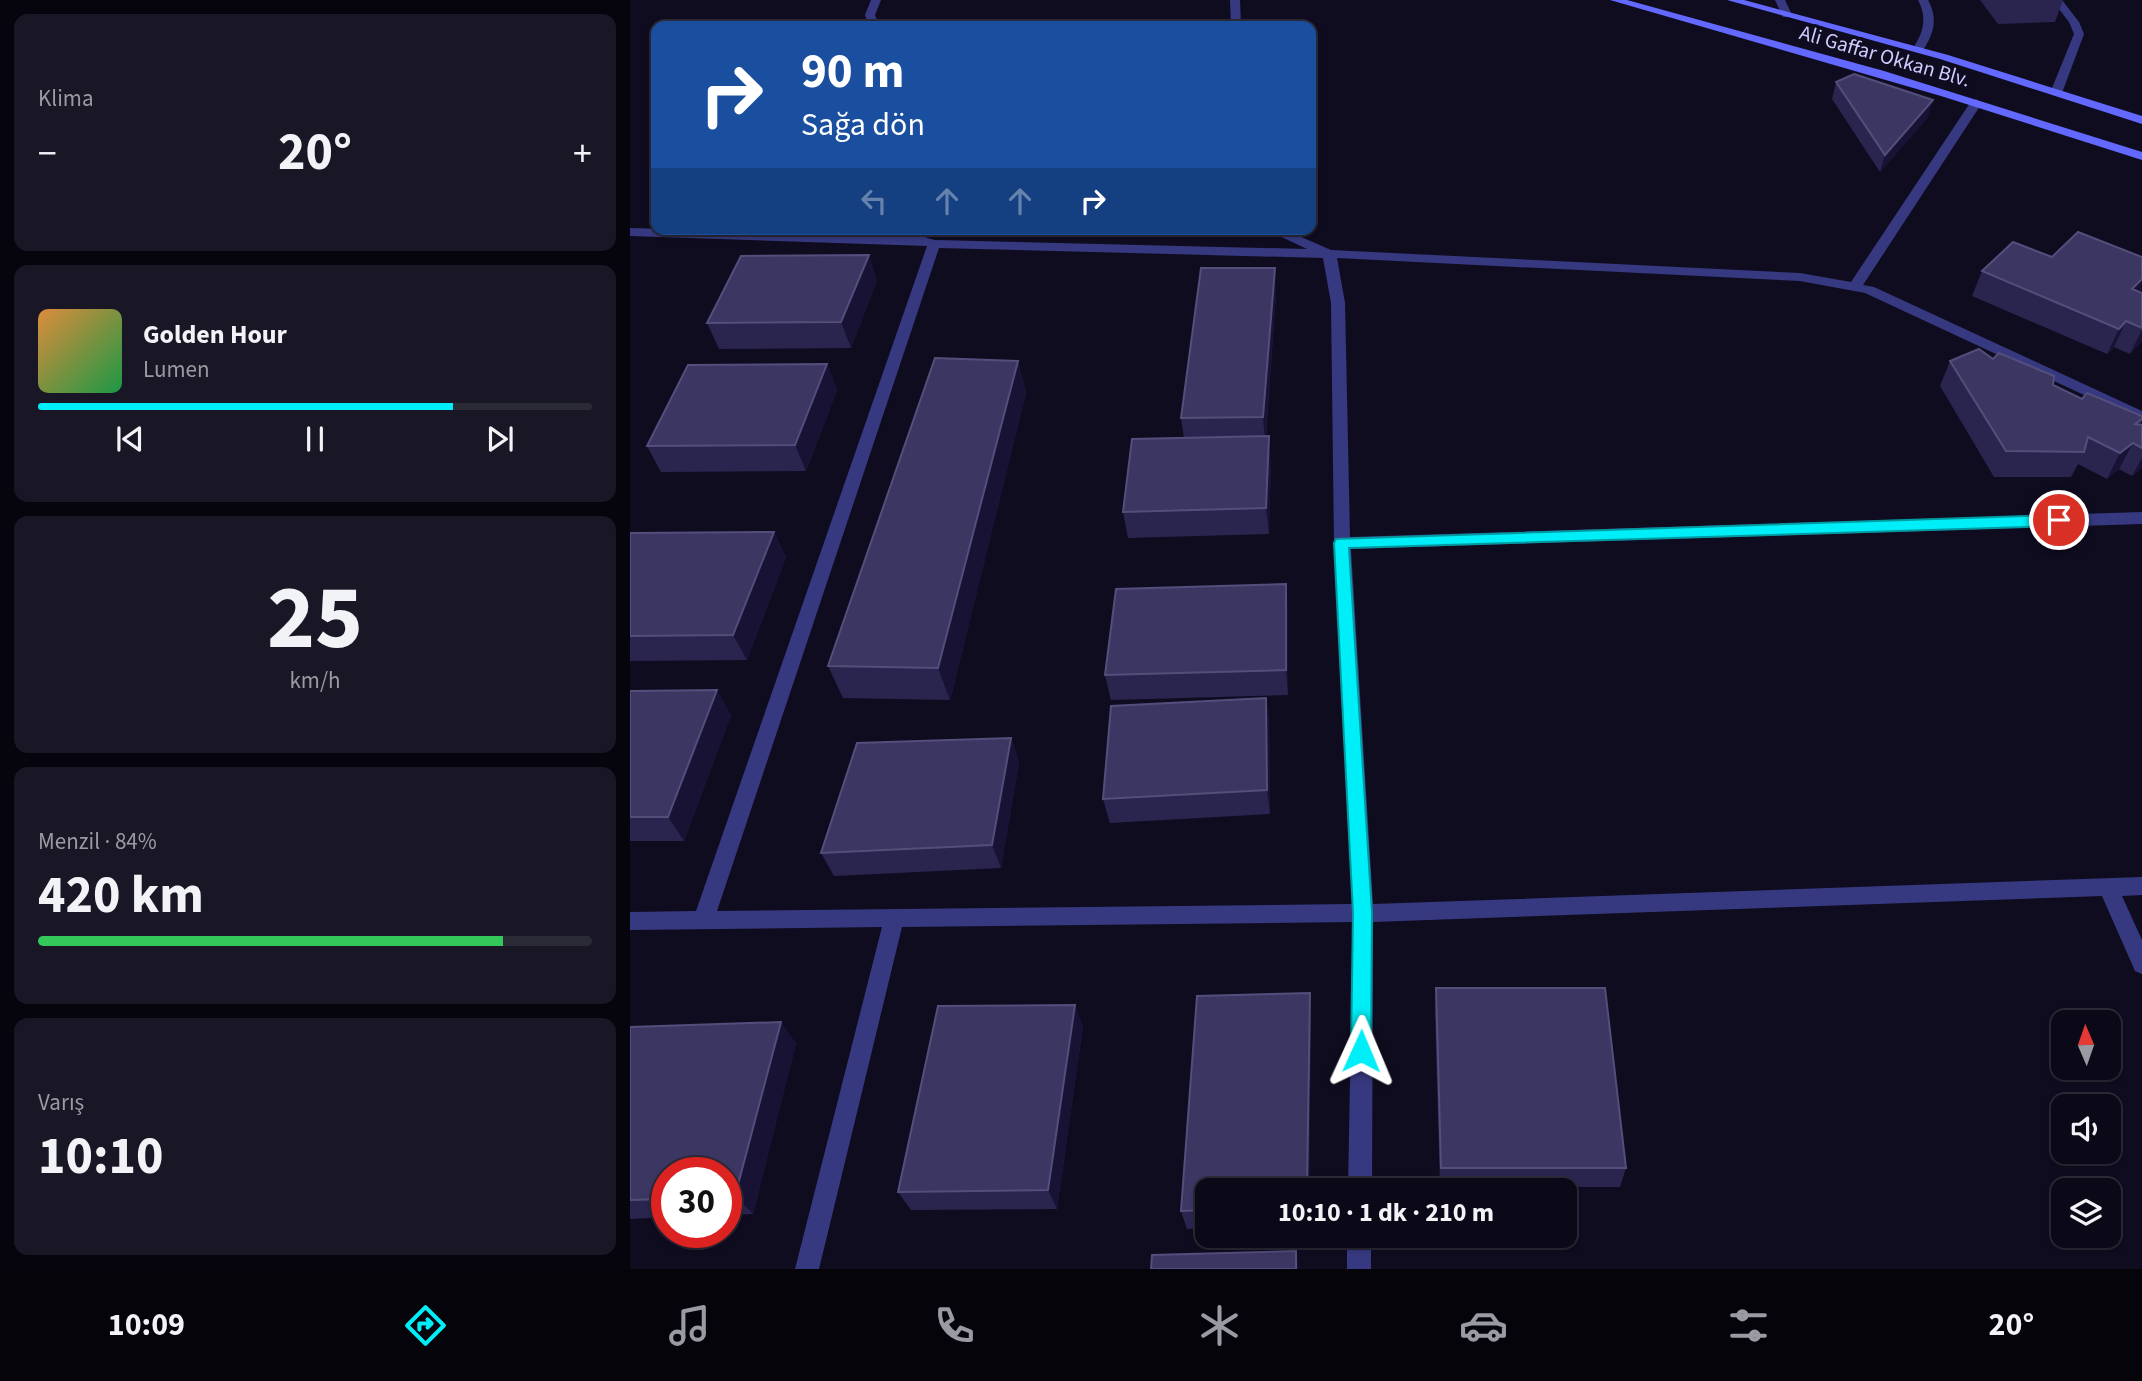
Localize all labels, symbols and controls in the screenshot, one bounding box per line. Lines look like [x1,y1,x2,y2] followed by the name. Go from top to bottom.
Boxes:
[1796,17,1974,95] street label: Ali Gaffar Okkan Blv.
[801,37,905,107] text: 90 m
[686,49,777,140] icon: right
[38,82,94,115] text: Klima
[801,102,925,148] text: Sağa dön
[278,116,352,190] text: 20°
[38,127,57,181] text: −
[573,127,592,181] text: +
[855,182,893,220] icon: left
[928,182,966,220] icon: ahead
[1001,182,1039,220] icon: ahead
[1074,182,1112,220] icon: right
[143,316,287,353] text: Golden Hour
[143,353,210,386] text: Lumen
[111,420,149,458] icon: previous
[296,420,334,458] icon: pause
[481,420,519,458] icon: next
[2029,490,2089,550] pin
[2040,501,2078,539] icon: arrive
[267,554,363,683] text: 25
[289,664,341,697] text: km/h
[38,825,157,858] text: Menzil · 84%
[38,859,204,933] text: 420 km
[2051,1010,2121,1080] north arrow
[2051,1010,2121,1248] map controls
[1324,1014,1398,1088] position arrow
[38,1086,84,1119] text: Varış
[2051,1094,2121,1164] button: sound
[38,1120,163,1194] text: 10:10
[651,1157,742,1248] speed limit sign: 30
[2051,1178,2121,1248] button: layers
[1278,1194,1494,1231] text: 10:10 · 1 dk · 210 m
[401,1301,450,1350] icon: directions
[665,1301,714,1350] icon: music
[930,1301,979,1350] icon: phone
[1195,1301,1244,1350] icon: climate
[1459,1301,1508,1350] icon: car
[1724,1301,1773,1350] icon: filters
[108,1302,185,1348] text: 10:09
[1989,1302,2034,1348] text: 20°

